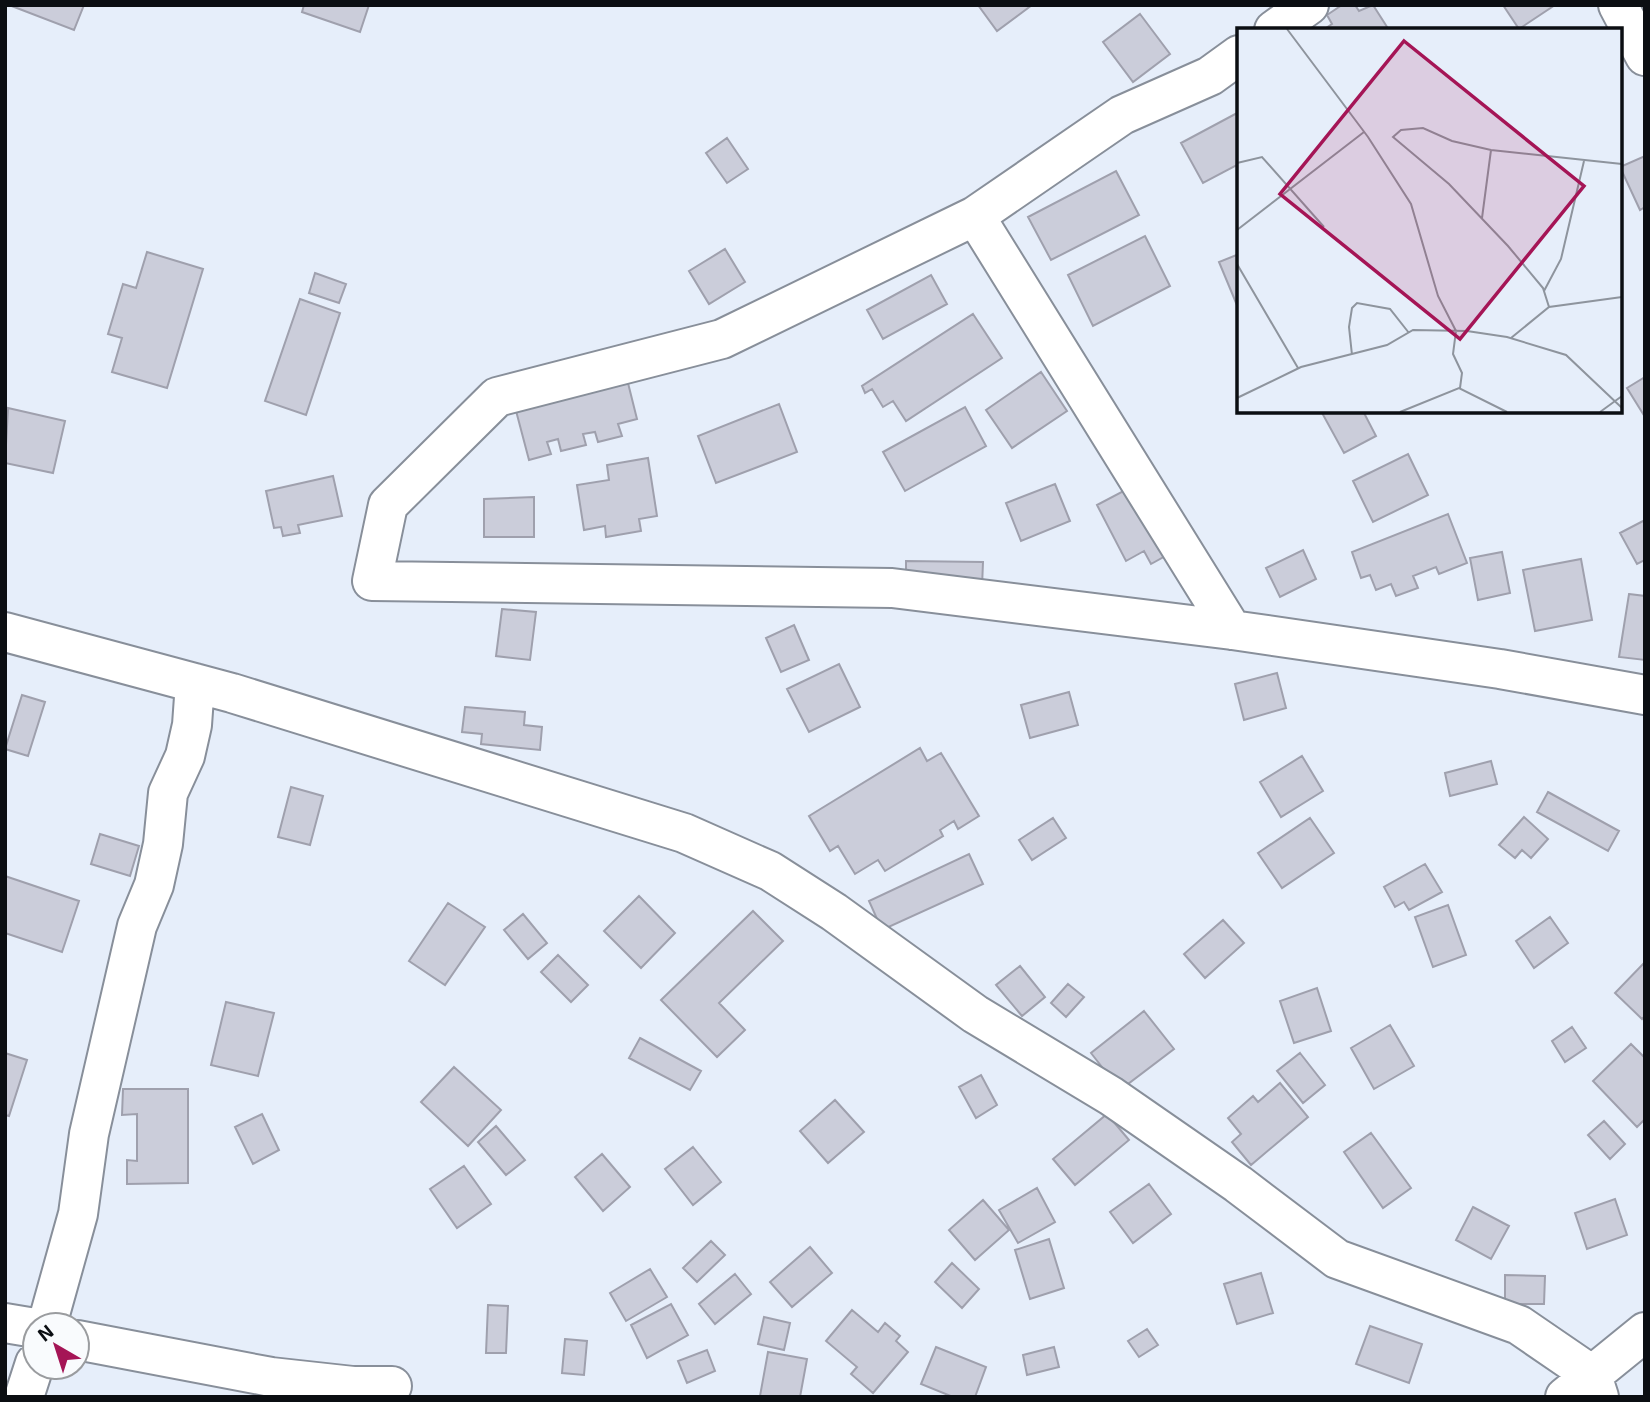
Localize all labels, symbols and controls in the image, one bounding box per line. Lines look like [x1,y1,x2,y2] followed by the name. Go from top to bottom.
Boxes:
[1237,28,1622,413] inset map
[21,1311,91,1381] north arrow
[32,1319,58,1346] text: N

